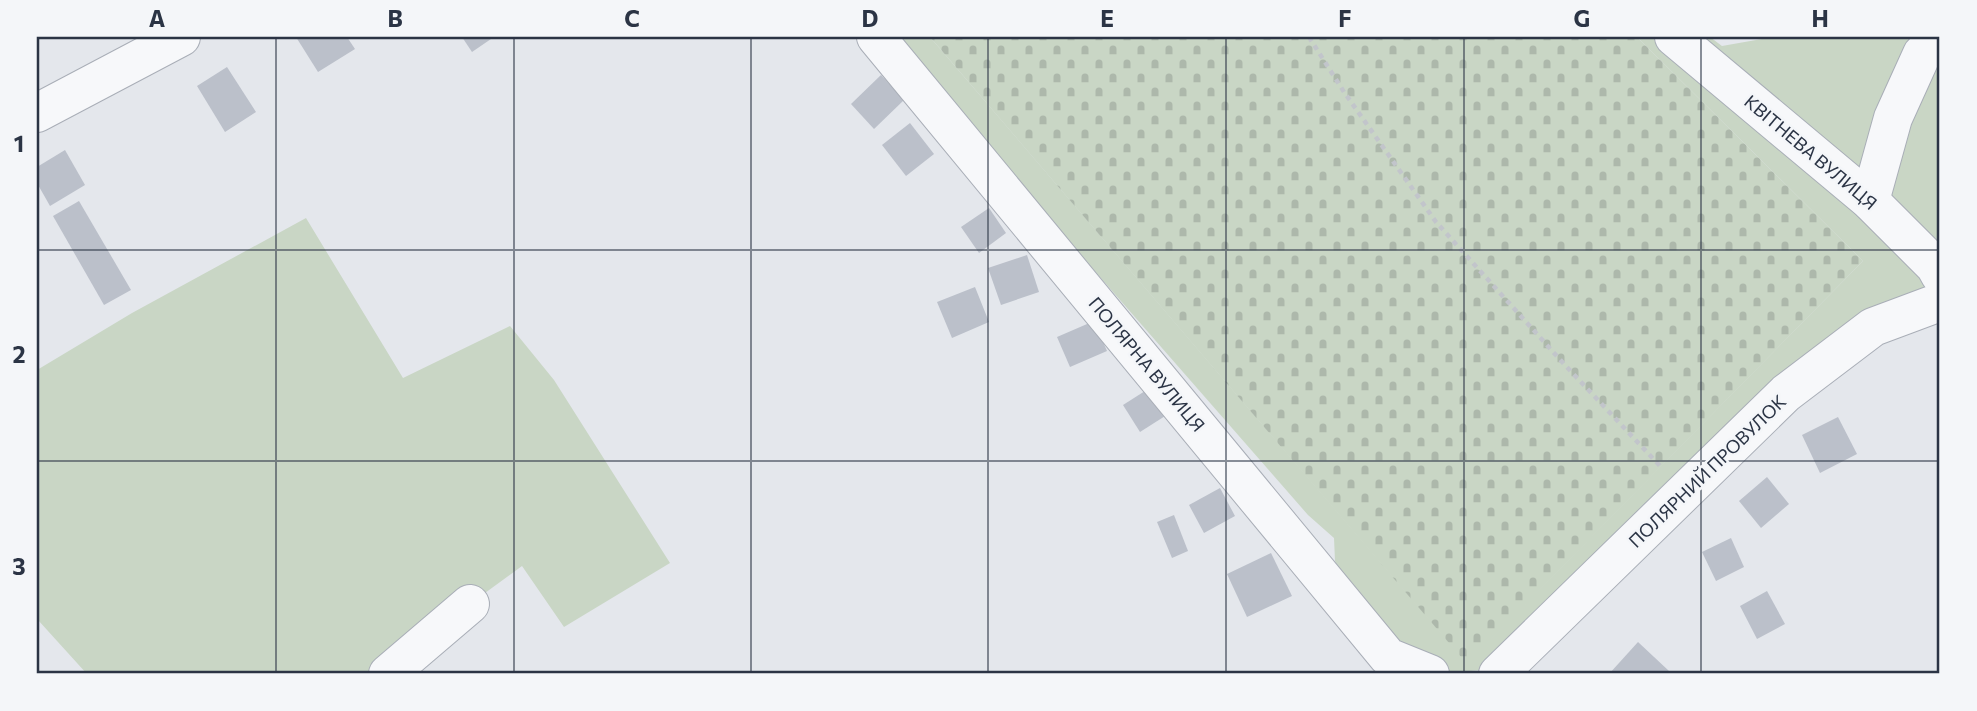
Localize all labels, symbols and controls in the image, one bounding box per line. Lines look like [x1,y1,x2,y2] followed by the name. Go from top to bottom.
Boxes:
[149,4,166,32] text: A
[387,4,403,32] text: B
[624,4,640,32] text: C
[862,4,879,32] text: D
[1100,4,1114,32] text: E
[1338,4,1352,32] text: F
[1574,4,1590,32] text: G
[1811,4,1829,32] text: H
[1740,90,1882,214] street label: КВІТНЕВА ВУЛИЦЯ
[14,129,24,157] text: 1
[1084,292,1210,436] street label: ПОЛЯРНА ВУЛИЦЯ
[12,340,26,368] text: 2
[1624,390,1790,552] street label: ПОЛЯРНИЙ ПРОВУЛОК
[12,552,26,580] text: 3

